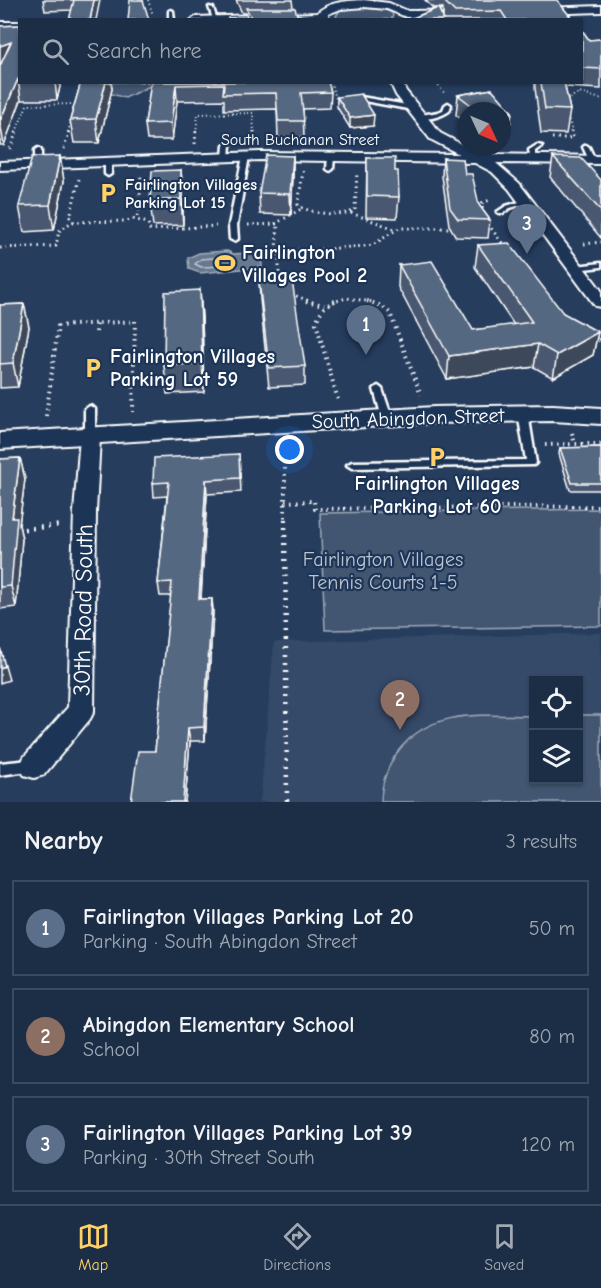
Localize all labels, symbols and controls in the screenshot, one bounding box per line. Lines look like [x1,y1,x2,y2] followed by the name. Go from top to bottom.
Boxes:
[18,18,583,84] search box
[39,35,72,68] icon: search
[87,38,202,64] text: Search here
[457,102,511,156] north arrow
[221,131,379,149] street label: South Buchanan Street
[125,176,257,212] place label: Fairlington Villages Parking Lot 15
[96,181,120,205] parking icon: Fairlington Villages Parking Lot 15
[508,204,546,254] pin: 3
[242,241,367,287] place label: Fairlington Villages Pool 2
[213,251,237,275] sports icon: Fairlington Villages Pool 2
[346,306,386,355] pin: 1
[110,345,275,391] place label: Fairlington Villages Parking Lot 59
[81,356,105,380] parking icon: Fairlington Villages Parking Lot 59
[311,404,506,433] street label: South Abingdon Street
[275,435,304,464] your location
[425,445,449,469] parking icon: Fairlington Villages Parking Lot 60
[355,472,520,518] place label: Fairlington Villages Parking Lot 60
[67,524,99,696] street label: 30th Road South
[303,548,463,594] park label: Fairlington Villages Tennis Courts 1-5
[529,676,583,784] map controls
[529,676,583,730] button: locate
[380,680,420,730] pin: 2
[529,730,583,784] button: layers
[24,826,103,856] text: Nearby
[506,830,577,853] text: 3 results
[83,904,414,930] text: Fairlington Villages Parking Lot 20
[42,917,49,940] text: 1
[529,917,575,940] text: 50 m
[83,930,357,953] text: Parking · South Abingdon Street
[83,1012,355,1038] text: Abingdon Elementary School
[41,1025,50,1048] text: 2
[529,1025,575,1048] text: 80 m
[83,1038,140,1061] text: School
[83,1120,412,1146] text: Fairlington Villages Parking Lot 39
[41,1133,50,1156] text: 3
[521,1133,575,1156] text: 120 m
[83,1146,315,1169] text: Parking · 30th Street South
[77,1220,110,1274] tab: Map
[263,1220,331,1274] tab: Directions
[484,1220,524,1274] tab: Saved

